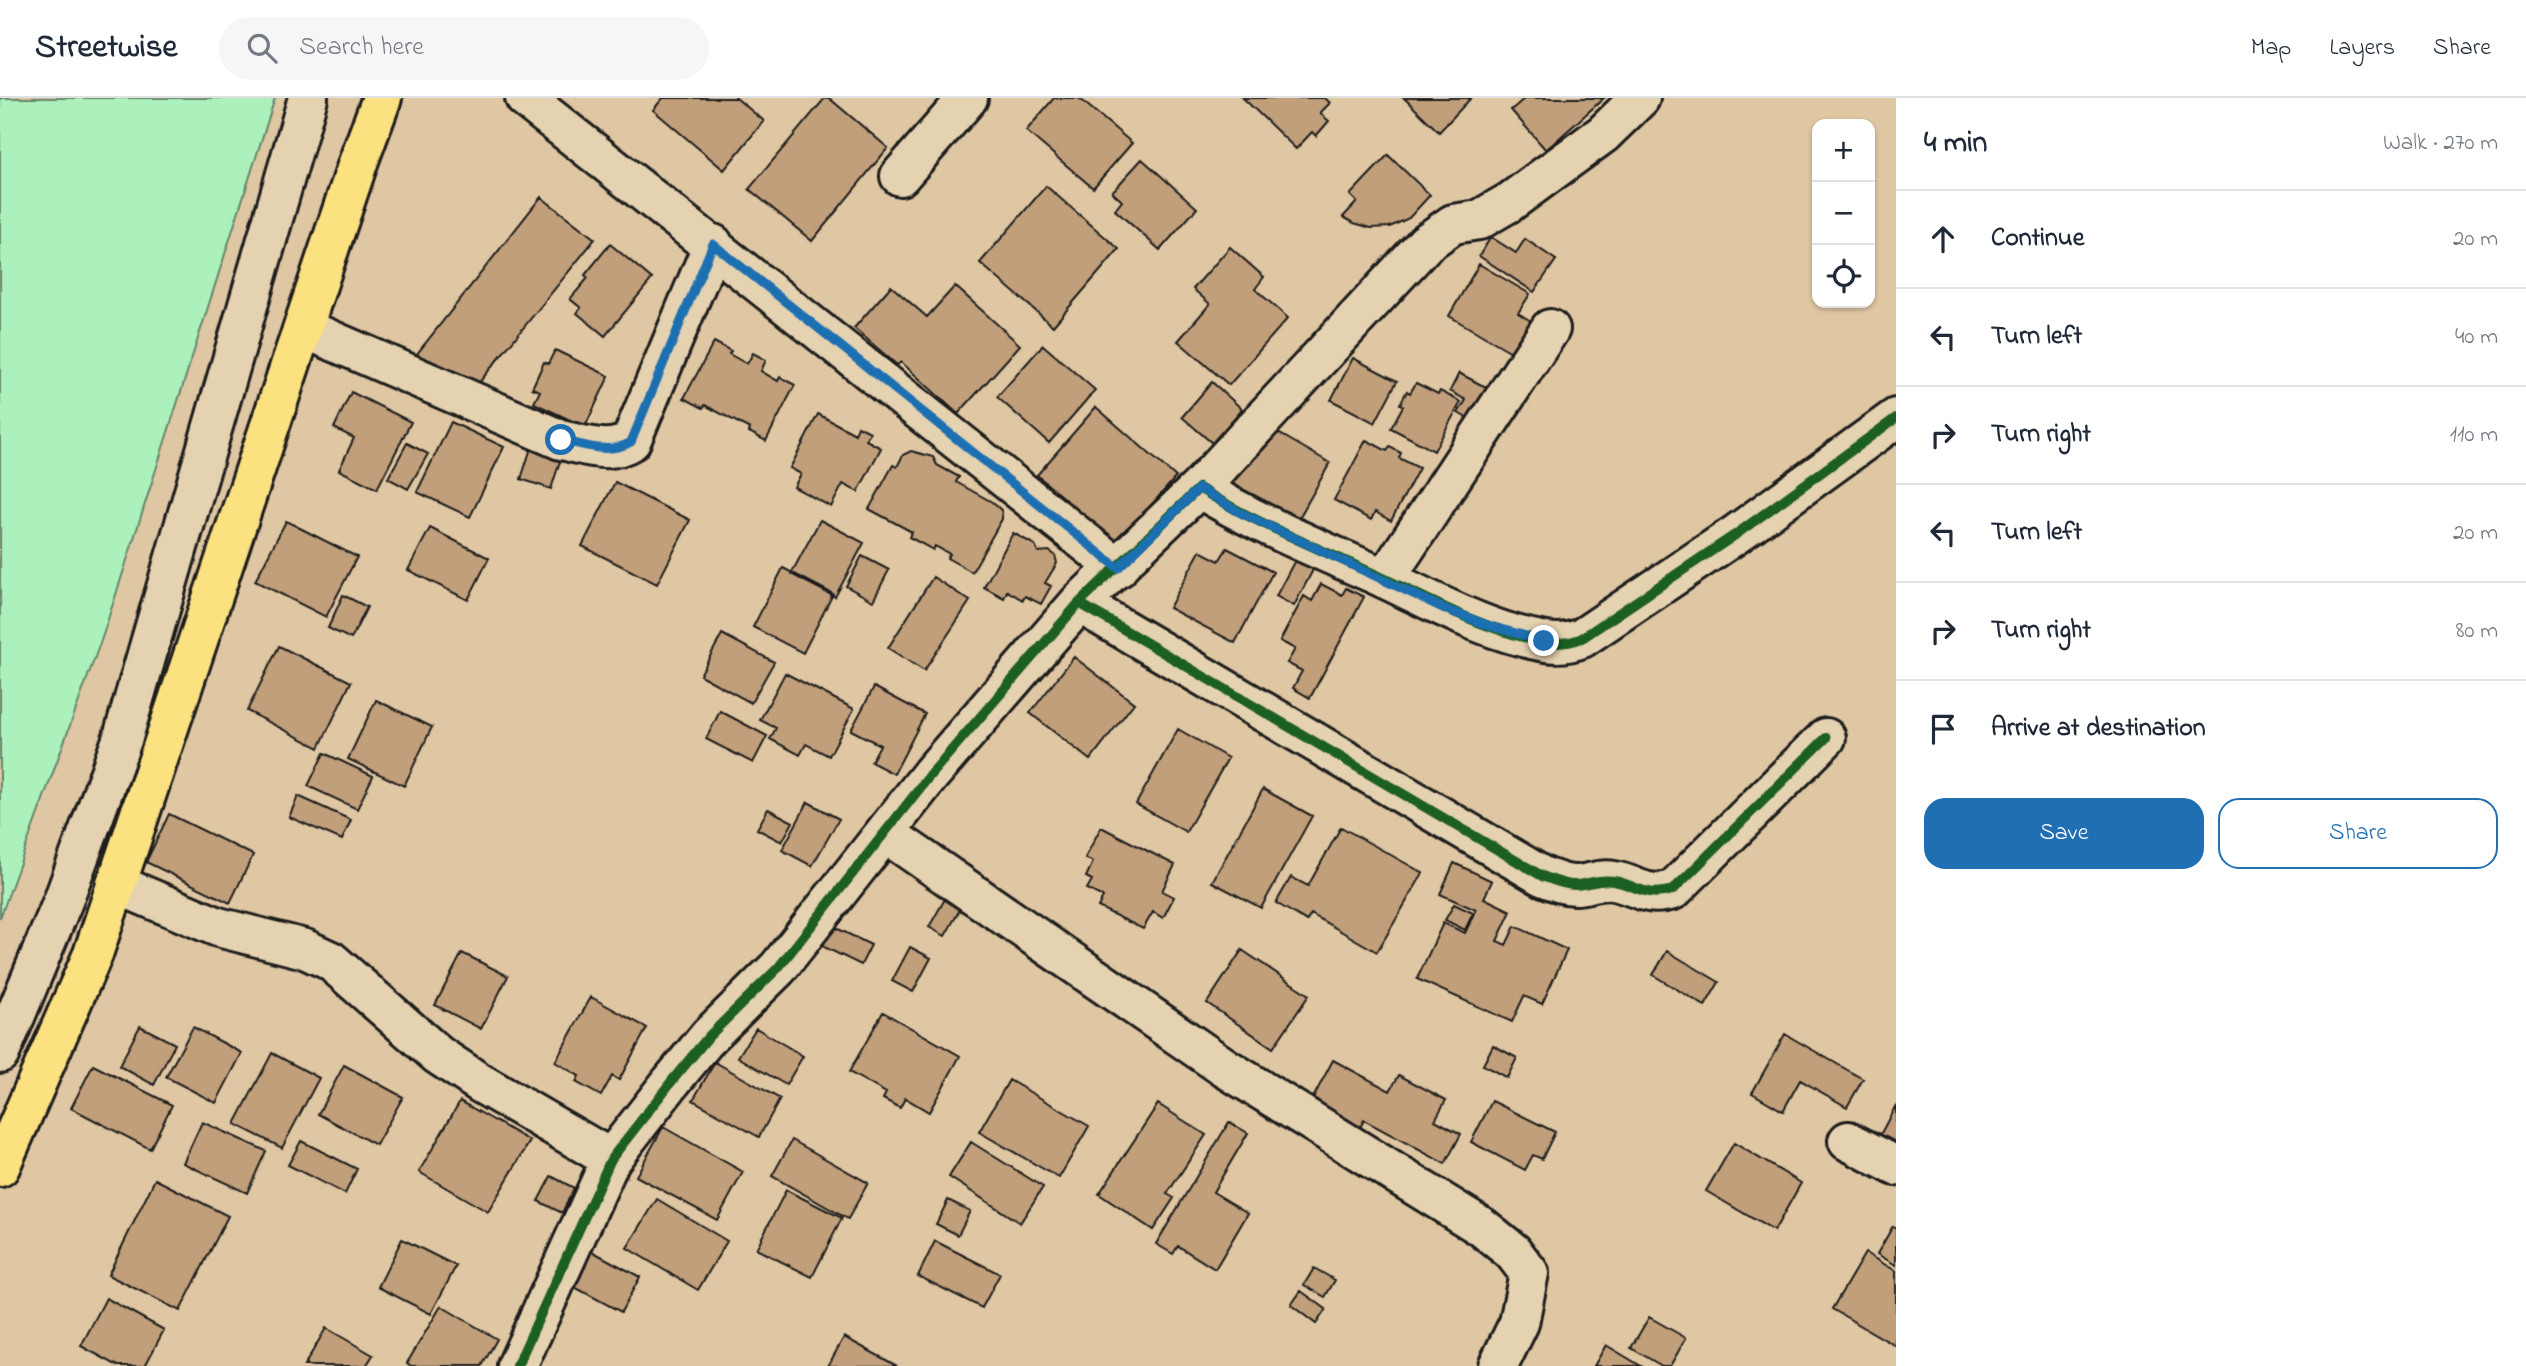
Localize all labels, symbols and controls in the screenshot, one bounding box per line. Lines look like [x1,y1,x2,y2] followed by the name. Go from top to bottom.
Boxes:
[219,17,709,80] search box
[35,24,177,72] text: Streetwise
[243,29,281,67] icon: search
[299,29,424,67] text: Search here
[2251,31,2291,66] text: Map
[2329,31,2395,66] text: Layers
[2433,31,2491,66] text: Share
[1812,119,1875,308] map controls
[1812,119,1875,182] button: +
[1924,122,1987,166] text: 4 min
[2383,127,2498,160] text: Walk · 270 m
[1812,182,1875,245] button: −
[1924,220,1962,258] icon: ahead
[1991,220,2084,258] text: Continue
[2453,223,2498,256] text: 20 m
[1812,245,1875,308] button: locate
[1924,318,1962,356] icon: left
[1991,318,2082,356] text: Turn left
[2455,321,2498,354] text: 40 m
[1924,416,1962,454] icon: right
[1991,416,2091,454] text: Turn right
[2450,419,2498,452] text: 110 m
[545,424,576,455] route start
[1924,514,1962,552] icon: left
[1991,514,2082,552] text: Turn left
[2453,517,2498,550] text: 20 m
[1924,612,1962,650] icon: right
[1991,612,2091,650] text: Turn right
[2456,615,2498,648] text: 80 m
[1528,625,1559,656] route end
[1924,710,1962,748] icon: arrive
[1991,710,2206,748] text: Arrive at destination
[1924,798,2204,869] button: Save
[2218,798,2498,869] button: Share

